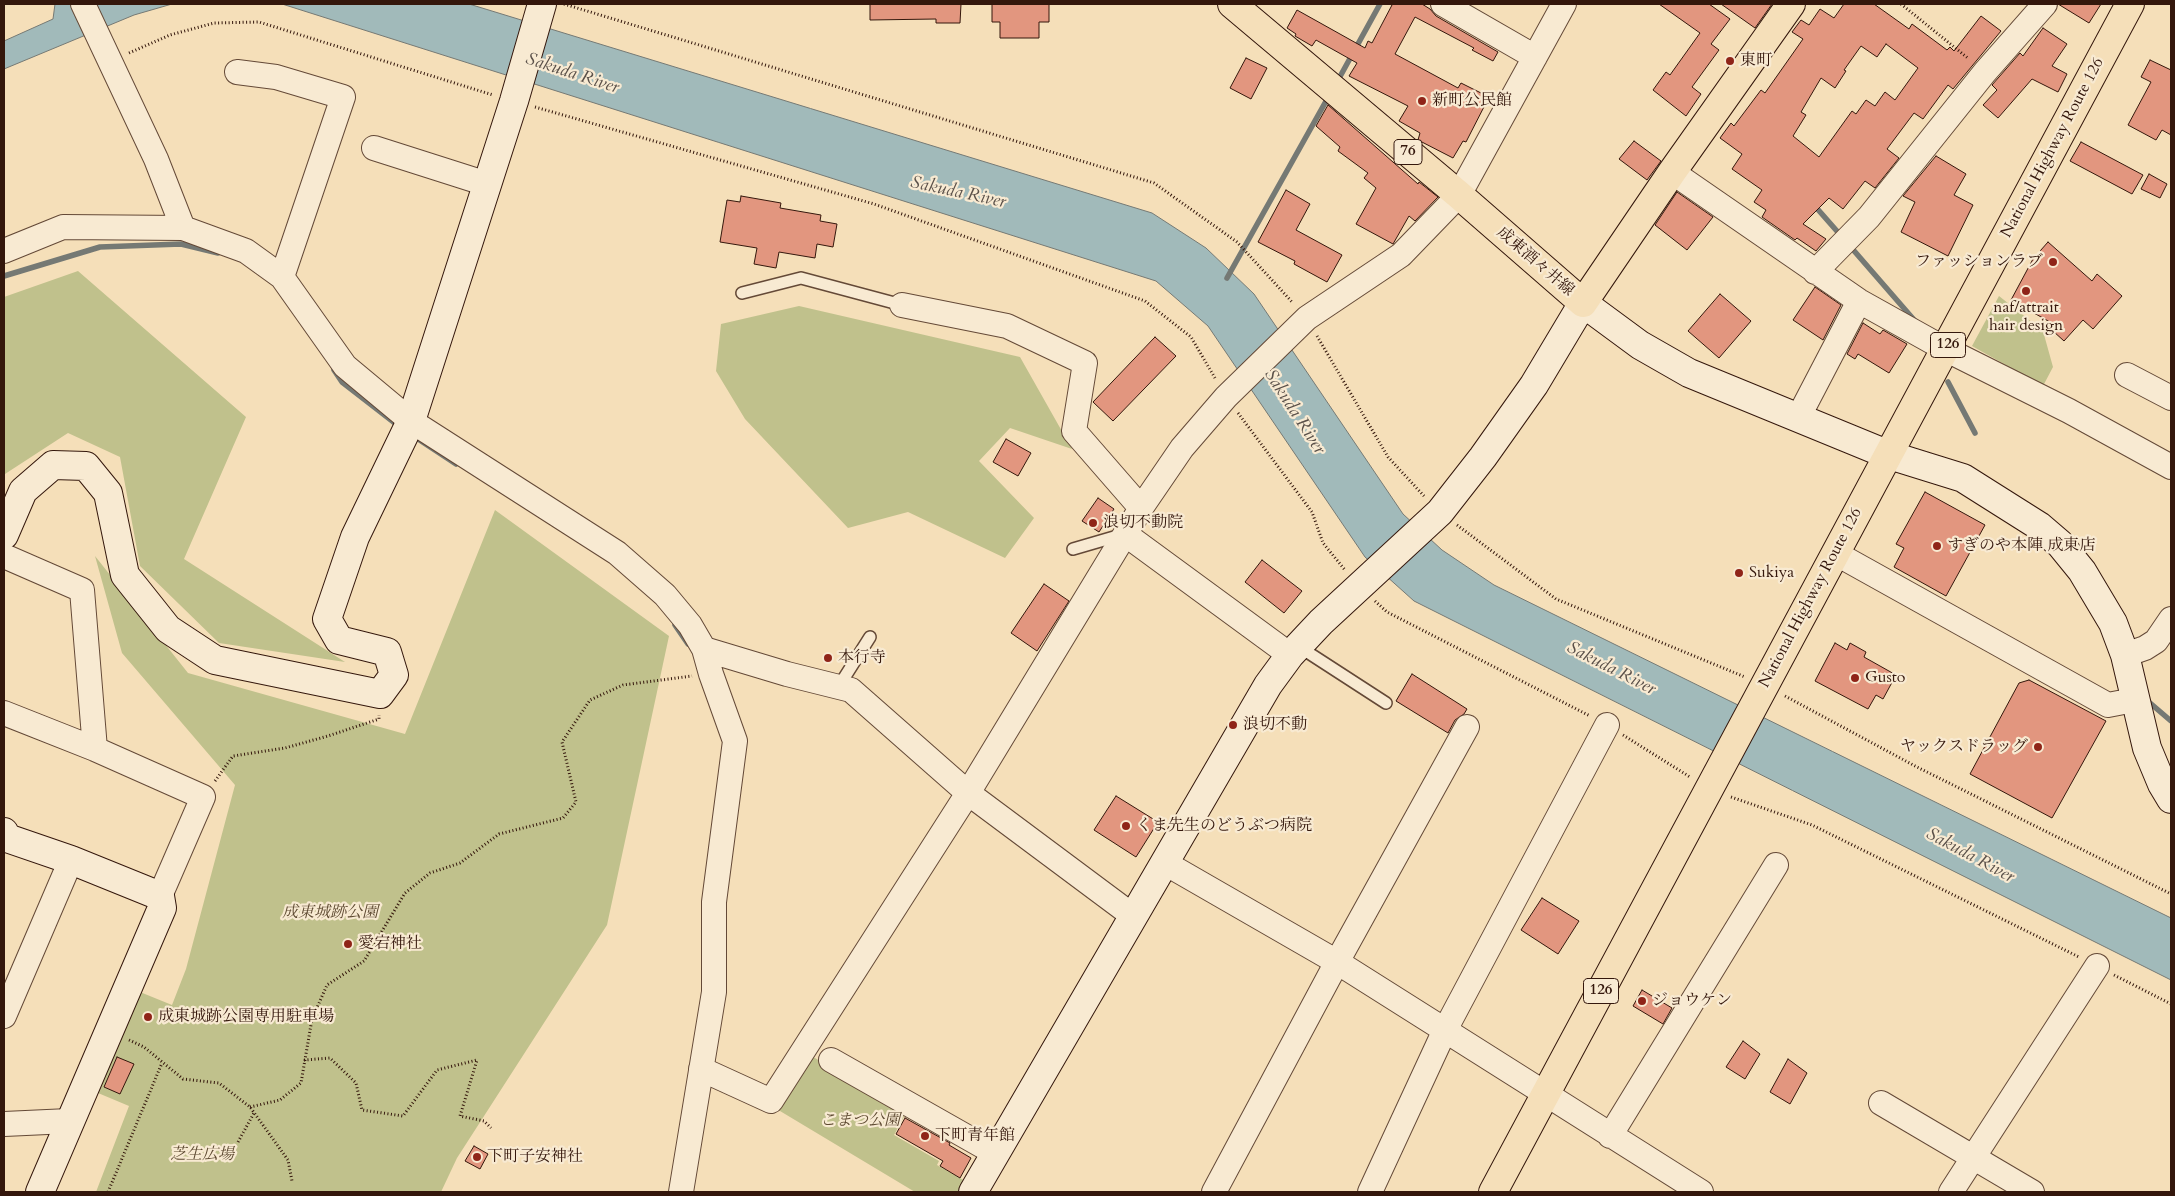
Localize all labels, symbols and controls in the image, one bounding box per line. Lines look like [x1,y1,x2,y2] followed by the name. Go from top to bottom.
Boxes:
[523,49,621,99] water label: Sakuda River
[1740,51,1772,71] place label: 東町
[1724,55,1736,67] marker: 東町
[1997,55,2109,241] street label: National Highway Route 126
[1432,91,1512,111] place label: 新町公民館
[1416,95,1428,107] marker: 新町公民館
[1394,140,1422,164] road number: 76
[908,172,1008,214] water label: Sakuda River
[1492,223,1578,301] street label: 成東酒々井線
[1915,252,2043,272] place label: ファッションラブ
[2047,256,2059,268] marker: ファッションラブ
[2020,285,2032,297] marker: naf/attrait hair design
[1989,298,2063,336] place label: naf/attrait hair design
[1930,332,1966,358] road number: 126
[1259,366,1329,458] water label: Sakuda River
[1755,505,1867,691] street label: National Highway Route 126
[1103,513,1183,533] place label: 浪切不動院
[1087,517,1099,529] marker: 浪切不動院
[1947,536,2095,556] place label: すぎのや本陣 成東店
[1931,540,1943,552] marker: すぎのや本陣 成東店
[1749,563,1794,583] place label: Sukiya
[1733,567,1745,579] marker: Sukiya
[1563,637,1659,701] water label: Sakuda River
[838,648,886,668] place label: 本行寺
[822,652,834,664] marker: 本行寺
[1865,668,1906,688] place label: Gusto
[1849,672,1861,684] marker: Gusto
[1243,715,1307,735] place label: 浪切不動
[1227,719,1239,731] marker: 浪切不動
[1900,737,2028,757] place label: ヤックスドラッグ
[2032,741,2044,753] marker: ヤックスドラッグ
[1136,816,1312,836] place label: くま先生のどうぶつ病院
[1120,820,1132,832] marker: くま先生のどうぶつ病院
[1922,824,2018,888] water label: Sakuda River
[282,903,378,923] park label: 成東城跡公園
[358,934,422,954] place label: 愛宕神社
[342,938,354,950] marker: 愛宕神社
[1584,978,1618,1004] road number: 126
[1652,991,1732,1011] place label: ジョウケン
[1636,995,1648,1007] marker: ジョウケン
[158,1007,334,1027] place label: 成東城跡公園専用駐車場
[142,1011,154,1023] marker: 成東城跡公園専用駐車場
[820,1111,900,1131] park label: こまつ公園
[935,1126,1015,1146] place label: 下町青年館
[919,1130,931,1142] marker: 下町青年館
[170,1145,234,1165] park label: 芝生広場
[487,1147,583,1167] place label: 下町子安神社
[471,1151,483,1163] marker: 下町子安神社

